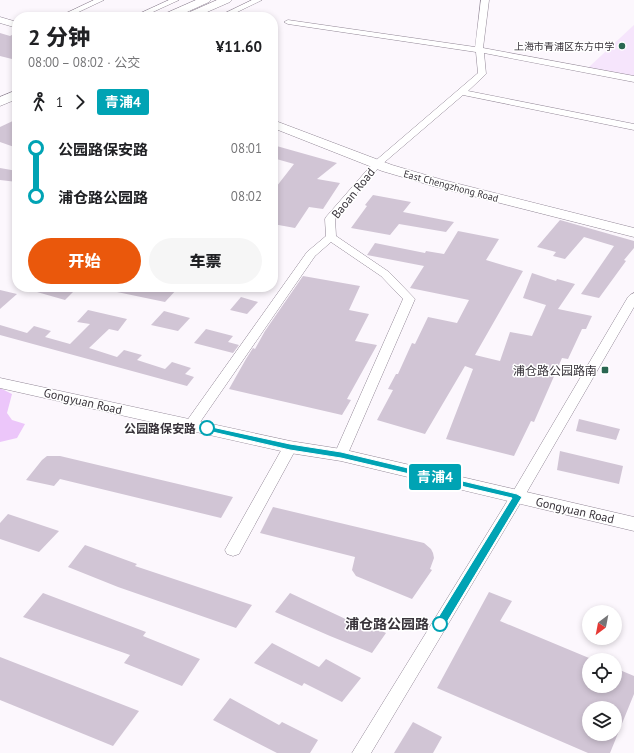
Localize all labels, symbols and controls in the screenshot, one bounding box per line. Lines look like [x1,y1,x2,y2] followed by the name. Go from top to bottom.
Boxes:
[28,23,90,51] text: 2 分钟
[216,37,262,56] text: ¥11.60
[514,40,614,53] place label: 上海市青浦区东方中学
[617,41,627,51] marker: 上海市青浦区东方中学
[28,54,140,71] text: 08:00 – 08:02 · 公交
[28,91,50,113] icon: walk
[69,91,91,113] icon: forward
[105,93,141,111] text: 青浦4
[56,94,63,111] text: 1
[58,140,148,159] text: 公园路保安路
[231,140,262,157] text: 08:01
[328,165,378,221] street label: Baoan Road
[402,167,500,205] street label: East Chengzhong Road
[58,188,148,207] text: 浦仓路公园路
[231,188,262,205] text: 08:02
[28,238,141,284] button: 开始
[149,238,262,284] button: 车票
[513,363,597,378] place label: 浦仓路公园路南
[600,365,610,375] marker: 浦仓路公园路南
[42,385,124,417] street label: Gongyuan Road
[199,420,215,436] marker: 公园路保安路
[124,421,196,436] place label: 公园路保安路
[412,464,458,490] line badge: 青浦4
[417,468,453,486] text: 青浦4
[534,494,616,526] street label: Gongyuan Road
[582,605,622,645] north arrow
[582,605,622,741] map controls
[345,615,429,633] place label: 浦仓路公园路
[432,616,448,632] marker: 浦仓路公园路
[582,653,622,693] button: locate
[582,701,622,741] button: layers

